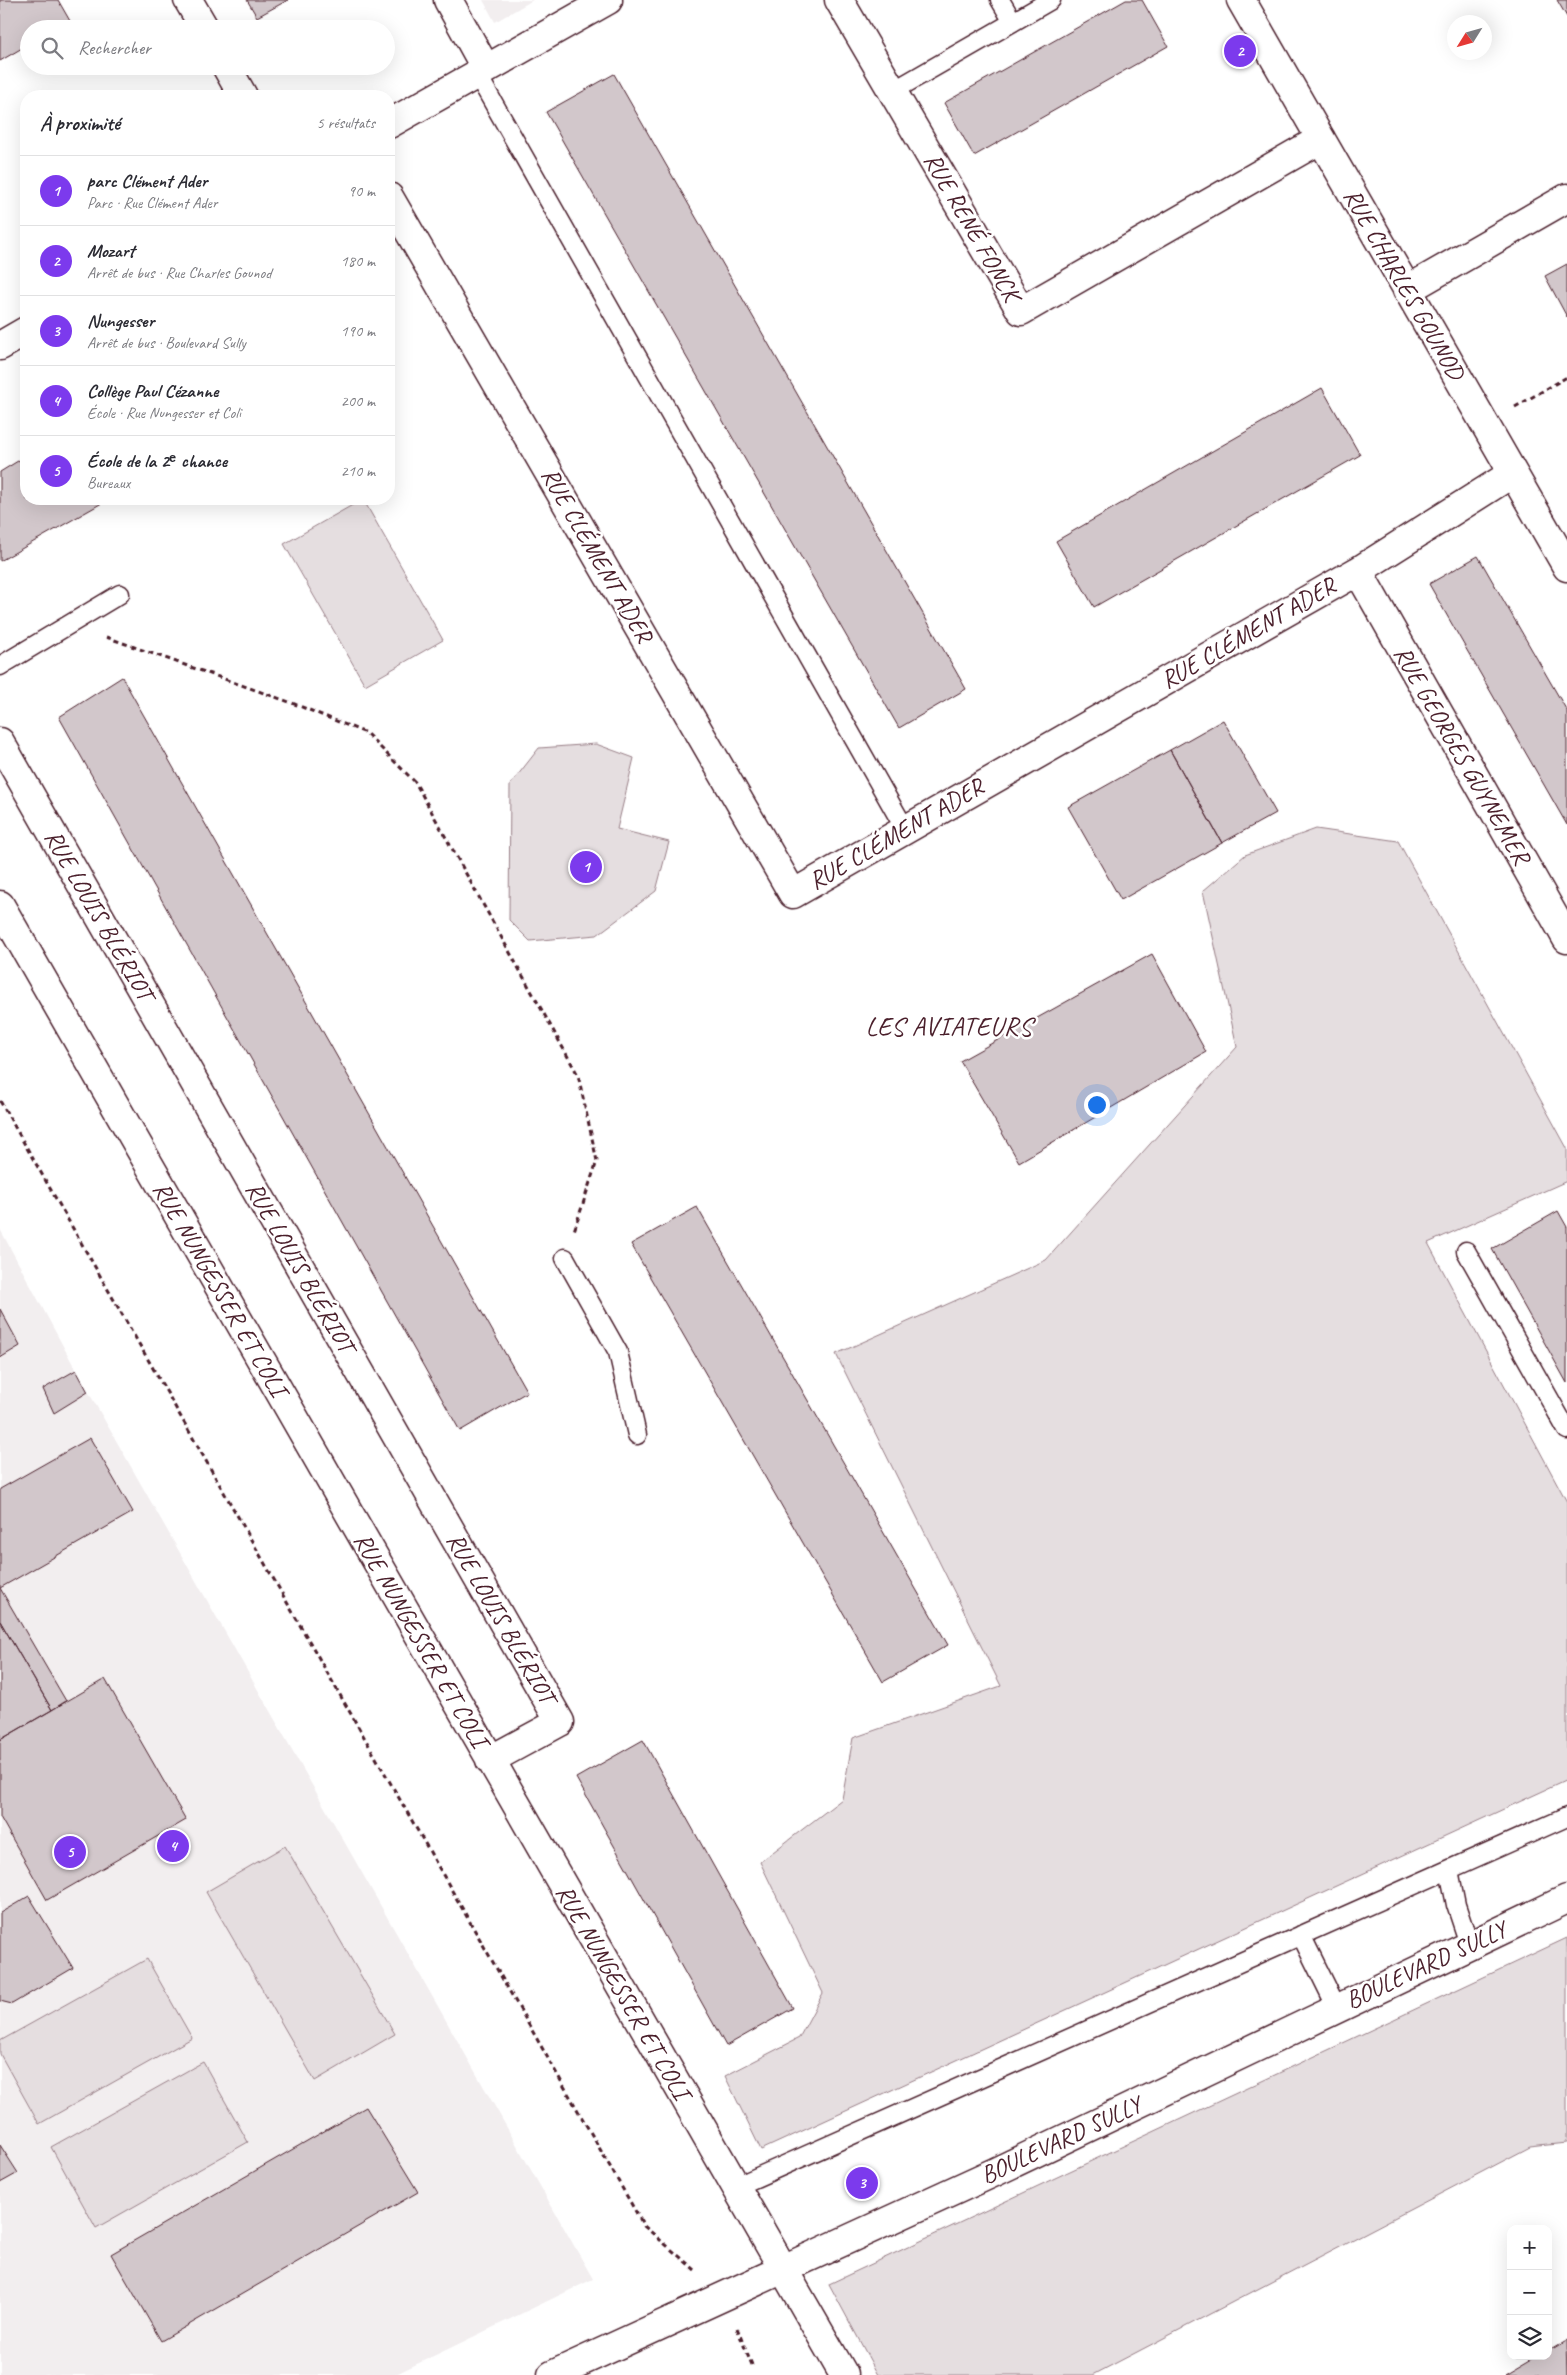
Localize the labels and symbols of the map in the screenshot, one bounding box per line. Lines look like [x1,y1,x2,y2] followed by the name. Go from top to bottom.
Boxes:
[1447,15,1492,60] north arrow
[1224,32,1256,70] pin: 2
[917,147,1030,311] street label: RUE RENÉ FONCK
[1336,183,1473,387] street label: RUE CHARLES GOUNOD
[534,462,661,650] street label: RUE CLÉMENT ADER
[1155,569,1343,696] street label: RUE CLÉMENT ADER
[1387,640,1539,872] street label: RUE GEORGES GUYNEMER
[803,770,991,897] street label: RUE CLÉMENT ADER
[37,824,164,1012] street label: RUE LOUIS BLÉRIOT
[570,848,602,886] pin: 1
[866,1010,1037,1043] district label: LES AVIATEURS
[1084,1092,1110,1118] your location
[146,1176,297,1406] street label: RUE NUNGESSER ET COLI
[238,1176,365,1364] street label: RUE LOUIS BLÉRIOT
[347,1527,498,1757] street label: RUE NUNGESSER ET COLI
[439,1527,566,1715] street label: RUE LOUIS BLÉRIOT
[157,1827,189,1865] pin: 4
[54,1833,86,1871] pin: 5
[549,1879,700,2109] street label: RUE NUNGESSER ET COLI
[1340,1912,1515,2016] street label: BOULEVARD SULLY
[975,2087,1150,2191] street label: BOULEVARD SULLY
[846,2164,878,2202] pin: 3

